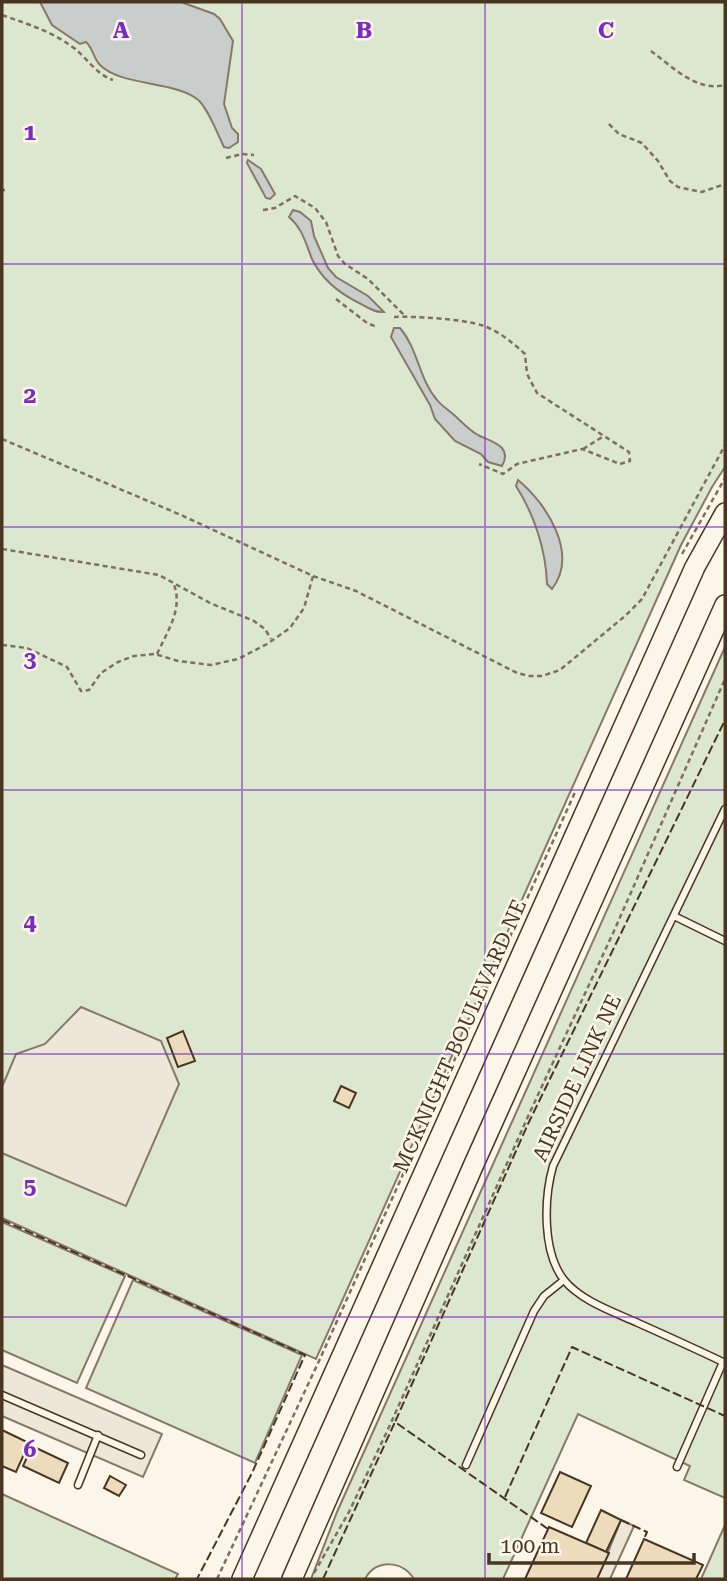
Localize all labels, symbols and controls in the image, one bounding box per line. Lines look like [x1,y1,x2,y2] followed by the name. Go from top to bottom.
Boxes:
[113,17,130,44] text: A
[356,17,372,44] text: B
[598,17,614,44] text: C
[24,119,37,146] text: 1
[24,382,36,409] text: 2
[24,646,37,673] text: 3
[389,896,531,1176] street label: MCKNIGHT BOULEVARD NE
[24,909,37,936] text: 4
[528,991,626,1165] street label: AIRSIDE LINK NE
[24,1173,37,1200] text: 5
[24,1436,37,1463] text: 6
[489,1522,694,1566] scale bar
[500,1534,560,1558] text: 100 m

